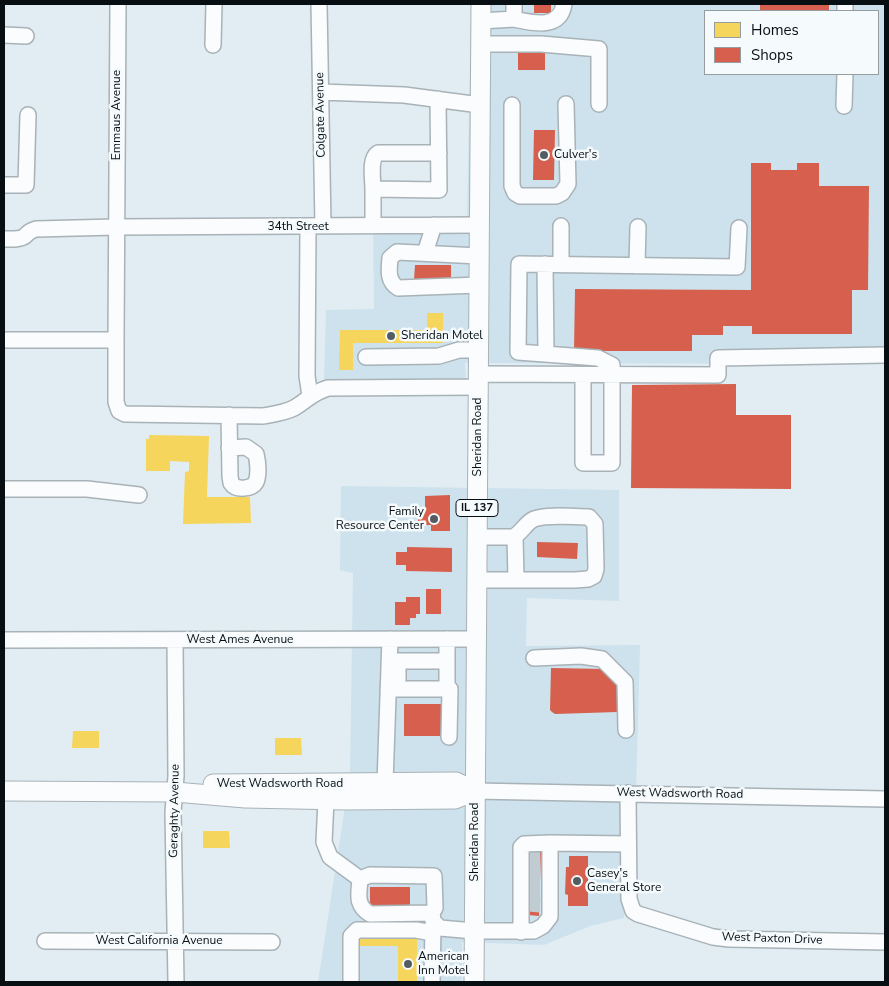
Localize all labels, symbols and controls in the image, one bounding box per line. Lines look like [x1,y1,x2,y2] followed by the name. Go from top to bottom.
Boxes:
[704,10,879,75] legend
[751,20,799,40] text: Homes
[751,45,793,65] text: Shops
[110,70,124,160] street label: Emmaus Avenue
[313,72,329,158] street label: Colgate Avenue
[554,148,597,162] place label: Culver's
[538,149,550,161] marker: Culver's
[267,220,329,234] street label: 34th Street
[401,329,483,343] place label: Sheridan Motel
[385,330,397,342] marker: Sheridan Motel
[471,398,485,476] street label: Sheridan Road
[456,499,498,516] road number: IL 137
[336,505,424,533] place label: Family Resource Center
[428,513,440,525] marker: Family Resource Center
[187,633,293,647] street label: West Ames Avenue
[167,764,183,858] street label: Geraghty Avenue
[217,777,343,791] street label: West Wadsworth Road
[617,786,743,802] street label: West Wadsworth Road
[468,803,482,881] street label: Sheridan Road
[587,867,661,895] place label: Casey's General Store
[571,875,583,887] marker: Casey's General Store
[721,930,823,948] street label: West Paxton Drive
[95,934,223,948] street label: West California Avenue
[418,950,469,978] place label: American Inn Motel
[402,958,414,970] marker: American Inn Motel

